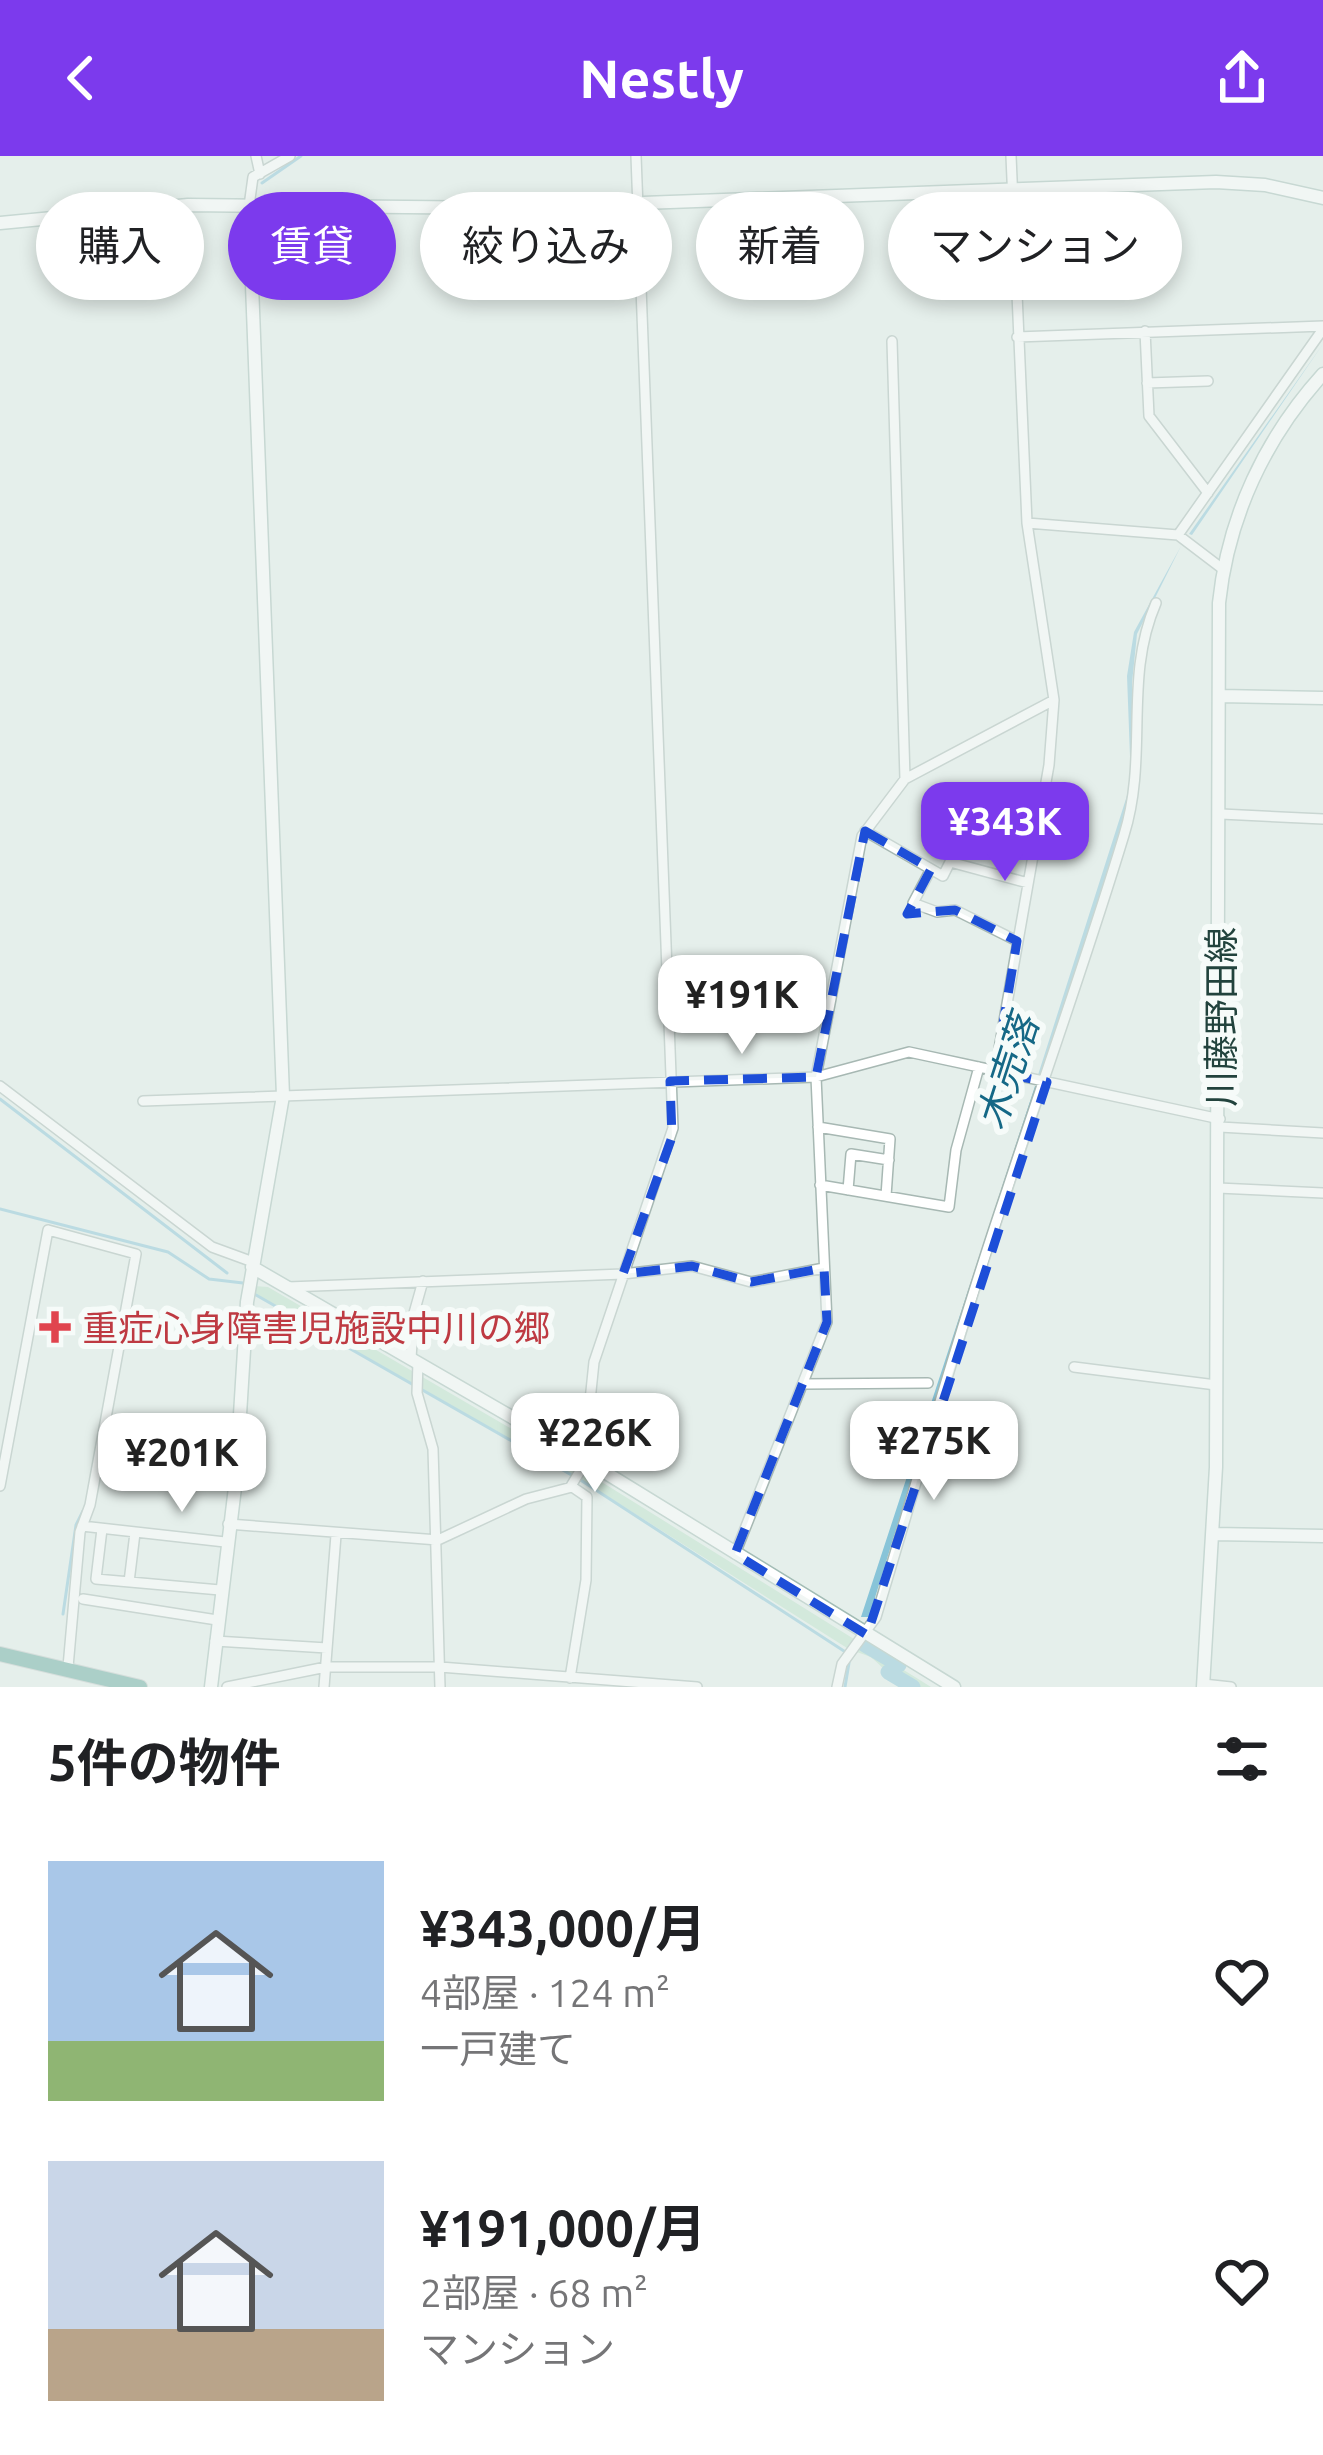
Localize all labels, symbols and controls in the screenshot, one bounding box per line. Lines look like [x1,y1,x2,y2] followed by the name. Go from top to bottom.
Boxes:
[48,45,114,111] icon: back
[1209,45,1275,111] icon: share
[579,48,744,108] text: Nestly
[36,192,204,300] chip: 購入
[228,192,396,300] chip: 賃貸
[420,192,672,300] chip: 絞り込み
[696,192,864,300] chip: 新着
[888,192,1182,300] chip: マンション
[921,782,1089,884] pin: ¥343K
[948,799,1062,842] text: ¥343K
[1200,927,1241,1107] street label: 川藤野田線
[658,955,826,1057] pin: ¥191K
[685,972,799,1015] text: ¥191K
[968,1004,1047,1134] water label: 木売落
[82,1307,550,1348] place label: 重症心身障害児施設中川の郷
[39,1311,71,1343] marker: 重症心身障害児施設中川の郷
[511,1393,679,1495] pin: ¥226K
[850,1401,1018,1503] pin: ¥275K
[538,1410,652,1453] text: ¥226K
[98,1413,266,1515] pin: ¥201K
[877,1418,991,1461] text: ¥275K
[125,1430,239,1473] text: ¥201K
[1209,1726,1275,1792] icon: filters
[48,1733,281,1791] text: 5件の物件
[420,1899,706,1957] text: ¥343,000/月
[144,1909,288,2053] icon: home
[1209,1948,1275,2014] icon: heart
[420,1971,670,2014] text: 4部屋 · 124 m²
[420,2027,576,2070] text: 一戸建て
[420,2199,706,2257] text: ¥191,000/月
[144,2209,288,2353] icon: home
[1209,2248,1275,2314] icon: heart
[420,2271,648,2314] text: 2部屋 · 68 m²
[420,2327,615,2370] text: マンション

